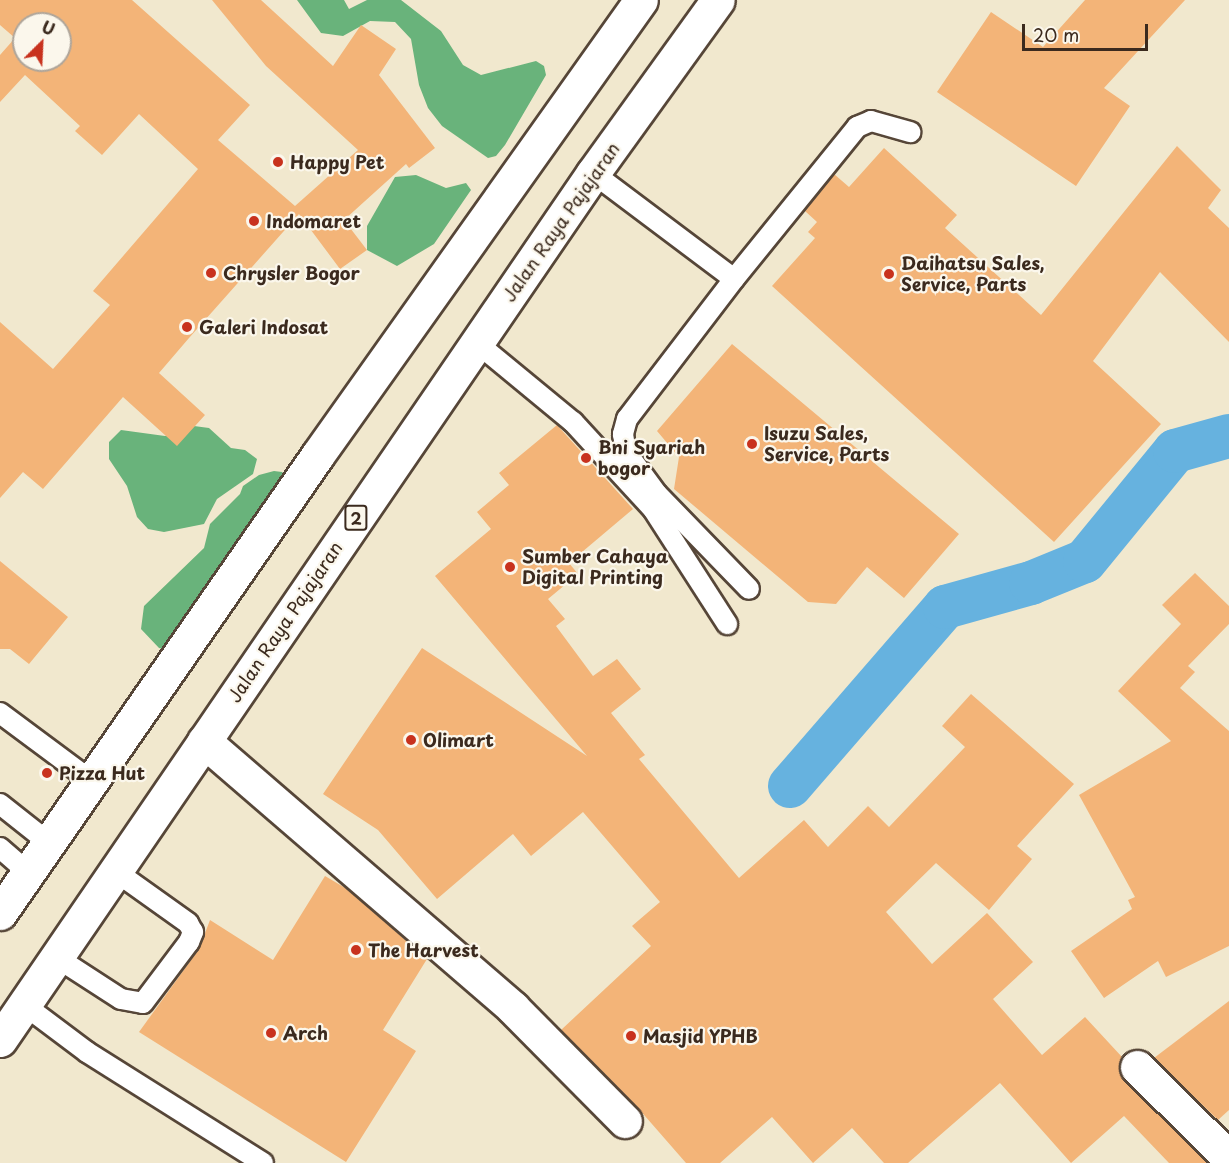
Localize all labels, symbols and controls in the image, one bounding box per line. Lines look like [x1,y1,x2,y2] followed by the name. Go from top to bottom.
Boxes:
[12,12,72,72] north arrow
[1025,12,1151,50] scale bar
[38,14,59,41] text: U
[1033,21,1079,48] text: 20 m
[498,138,624,306] street label: Jalan Raya Pajajaran
[290,151,385,173] place label: Happy Pet
[271,155,285,169] marker: Happy Pet
[266,210,361,232] place label: Indomaret
[247,214,261,228] marker: Indomaret
[901,253,1045,296] place label: Daihatsu Sales, Service, Parts
[223,262,361,284] place label: Chrysler Bogor
[204,266,218,280] marker: Chrysler Bogor
[882,267,896,281] marker: Daihatsu Sales, Service, Parts
[199,316,330,338] place label: Galeri Indosat
[180,320,194,334] marker: Galeri Indosat
[764,423,890,466] place label: Isuzu Sales, Service, Parts
[598,437,705,480] place label: Bni Syariah bogor
[745,437,759,451] marker: Isuzu Sales, Service, Parts
[579,451,593,465] marker: Bni Syariah bogor
[344,505,368,531] road number: 2
[223,538,347,706] street label: Jalan Raya Pajajaran
[522,546,670,588] place label: Sumber Cahaya Digital Printing
[503,560,517,574] marker: Sumber Cahaya Digital Printing
[423,729,494,751] place label: Olimart
[404,733,418,747] marker: Olimart
[59,762,147,784] place label: Pizza Hut
[40,766,54,780] marker: Pizza Hut
[368,939,480,961] place label: The Harvest
[349,943,363,957] marker: The Harvest
[283,1022,328,1044] place label: Arch
[643,1025,759,1047] place label: Masjid YPHB
[264,1026,278,1040] marker: Arch
[624,1029,638,1043] marker: Masjid YPHB

